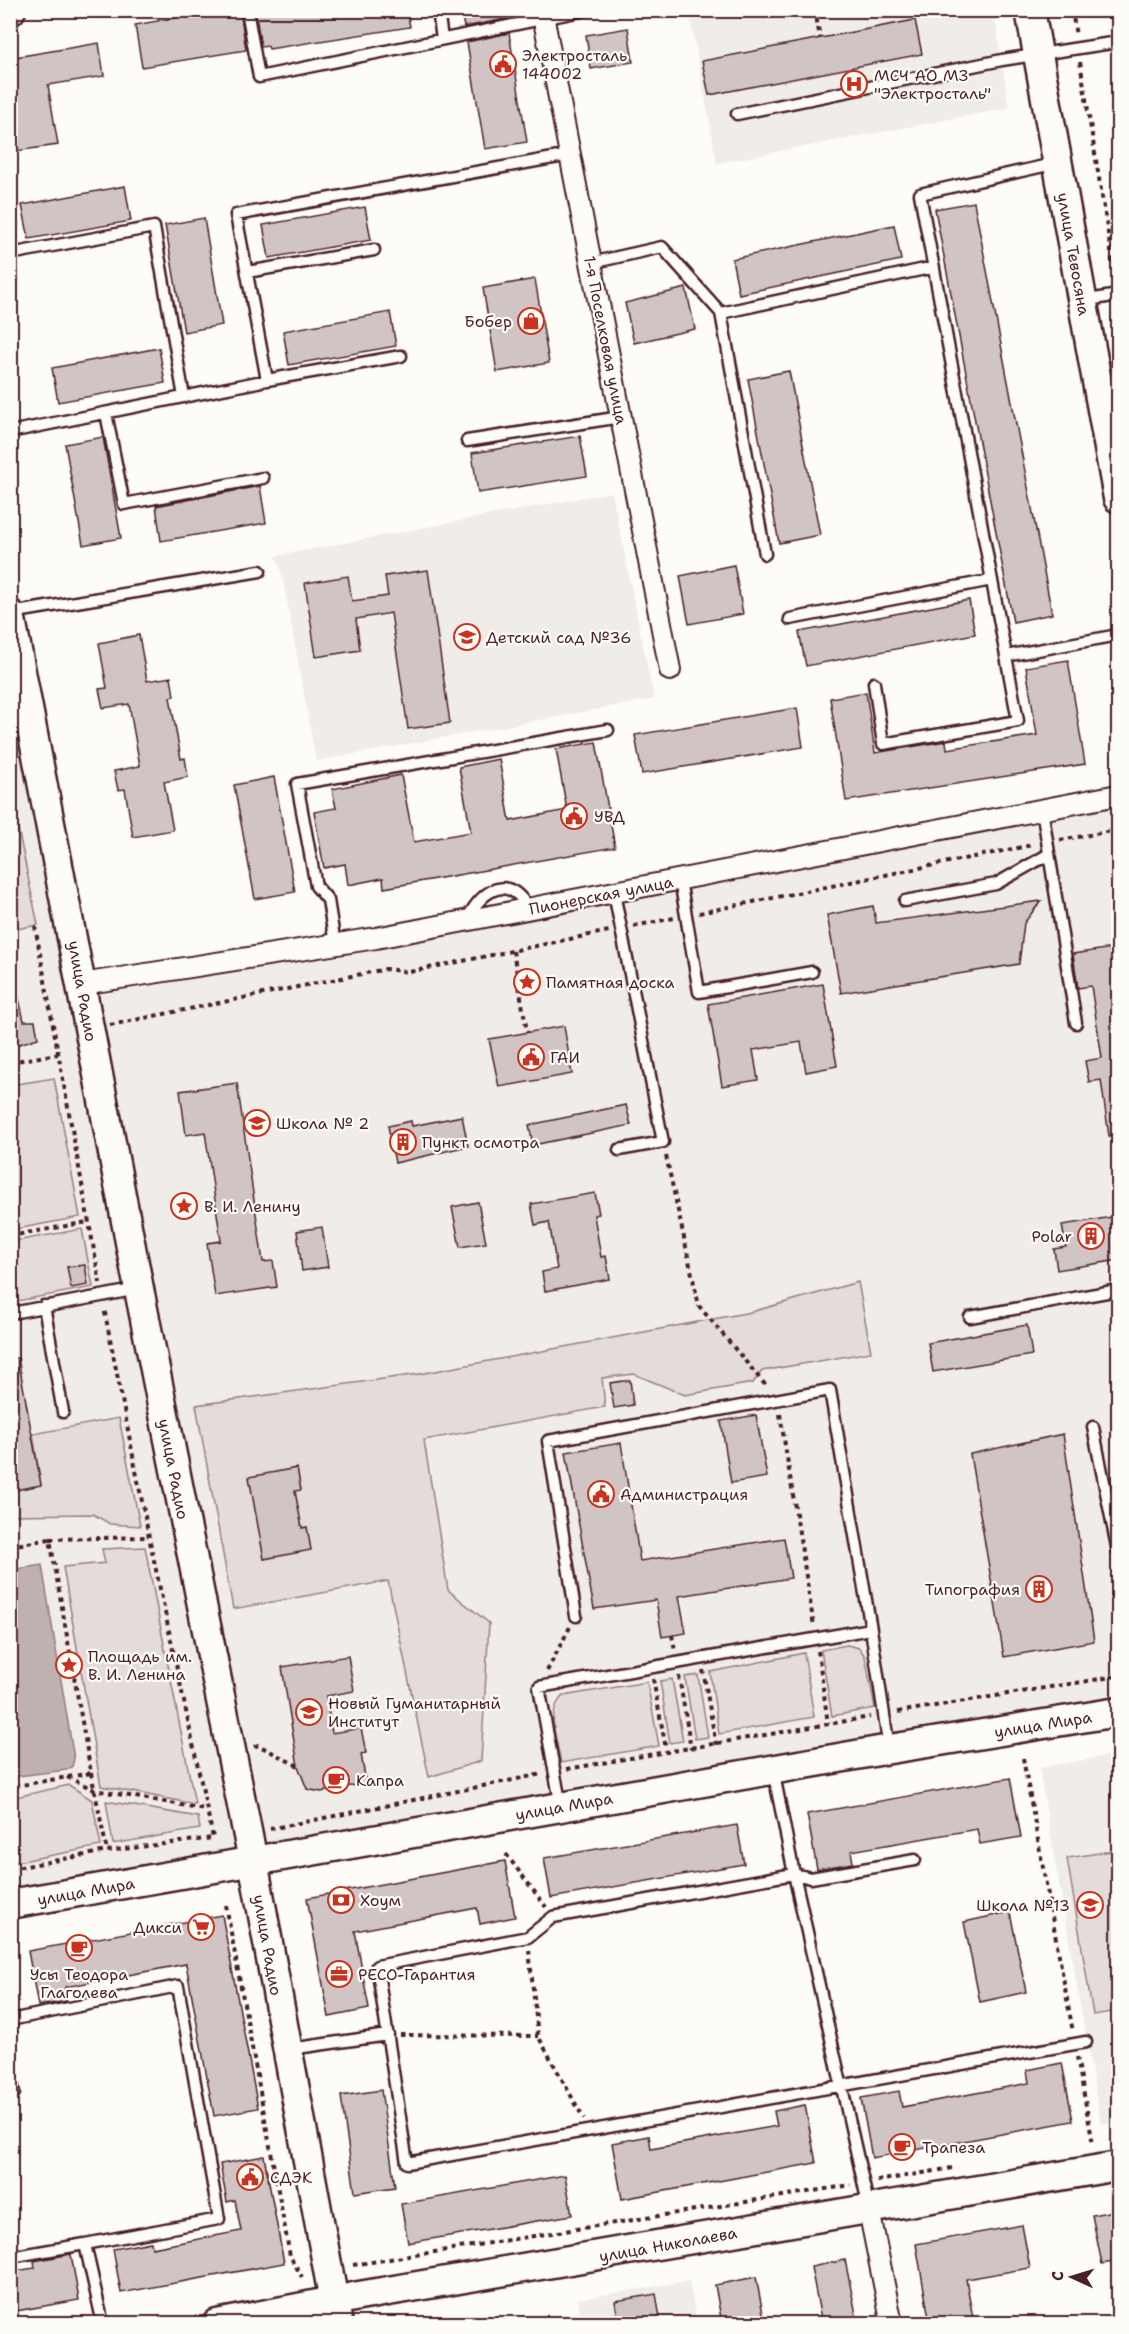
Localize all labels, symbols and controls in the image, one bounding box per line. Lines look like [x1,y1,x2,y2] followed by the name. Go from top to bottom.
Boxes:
[522,45,627,84] place label: Электросталь 144002
[488,49,518,79] public building icon: Электросталь 144002
[874,65,991,104] place label: МСЧ АО МЗ "Электросталь"
[839,69,869,99] hospital icon: МСЧ АО МЗ "Электросталь"
[1052,191,1095,317] street label: улица Тевосяна
[579,254,632,426] street label: 1-я Поселковая улица
[516,306,546,336] shop icon: Бобер
[464,311,512,332] place label: Бобер
[452,622,482,652] school or university icon: Детский сад №36
[486,627,631,648] place label: Детский сад №36
[559,801,589,831] public building icon: УВД
[594,806,625,827] place label: УВД
[527,871,675,920] street label: Пионерская улица
[63,939,102,1043] street label: улица Радио
[512,967,542,997] place icon: Памятная доска
[546,972,675,993] place label: Памятная доска
[516,1042,546,1072] public building icon: ГАИ
[550,1047,580,1068] place label: ГАИ
[242,1108,272,1138] school or university icon: Школа № 2
[276,1113,369,1134] place label: Школа № 2
[388,1127,418,1157] building icon: Пункт осмотра
[422,1132,540,1153] place label: Пункт осмотра
[169,1191,199,1221] place icon: В. И. Ленину
[204,1196,301,1217] place label: В. И. Ленину
[1076,1221,1106,1251] building icon: Polar
[1032,1226,1072,1247] place label: Polar
[153,1417,194,1521] street label: улица Радио
[586,1479,616,1509] public building icon: Администрация
[620,1484,748,1505] place label: Администрация
[1024,1574,1054,1604] building icon: Типография
[925,1579,1020,1600] place label: Типография
[88,1646,192,1685] place label: Площадь им. В. И. Ленина
[54,1650,84,1680] place icon: Площадь им. В. И. Ленина
[328,1693,501,1732] place label: Новый Гуманитарный Институт
[294,1697,324,1727] school or university icon: Новый Гуманитарный Институт
[993,1706,1093,1743] street label: улица Мира
[321,1765,351,1795] cafe icon: Капра
[356,1770,404,1791] place label: Капра
[514,1788,615,1825] street label: улица Мира
[36,1873,137,1910] street label: улица Мира
[326,1885,356,1915] bank icon: Хоум
[360,1890,401,1911] place label: Хоум
[1075,1890,1105,1920] school or university icon: Школа №13
[248,1893,287,1997] street label: улица Радио
[976,1895,1070,1916] place label: Школа №13
[186,1912,216,1942] supermarket icon: Дикси
[133,1917,182,1938] place label: Дикси
[64,1933,94,1963] cafe icon: Усы Теодора Глаголева
[324,1959,354,1989] office icon: РЕСО-Гарантия
[30,1964,128,2003] place label: Усы Теодора Глаголева
[358,1964,475,1985] place label: РЕСО-Гарантия
[887,2132,917,2162] cafe icon: Трапеза
[922,2137,985,2158] place label: Трапеза
[235,2162,265,2192] public building icon: СДЭК
[270,2167,313,2188] place label: СДЭК
[598,2222,739,2267] street label: улица Николаева
[1042,2247,1102,2307] north arrow
[1047,2270,1068,2282] text: С

